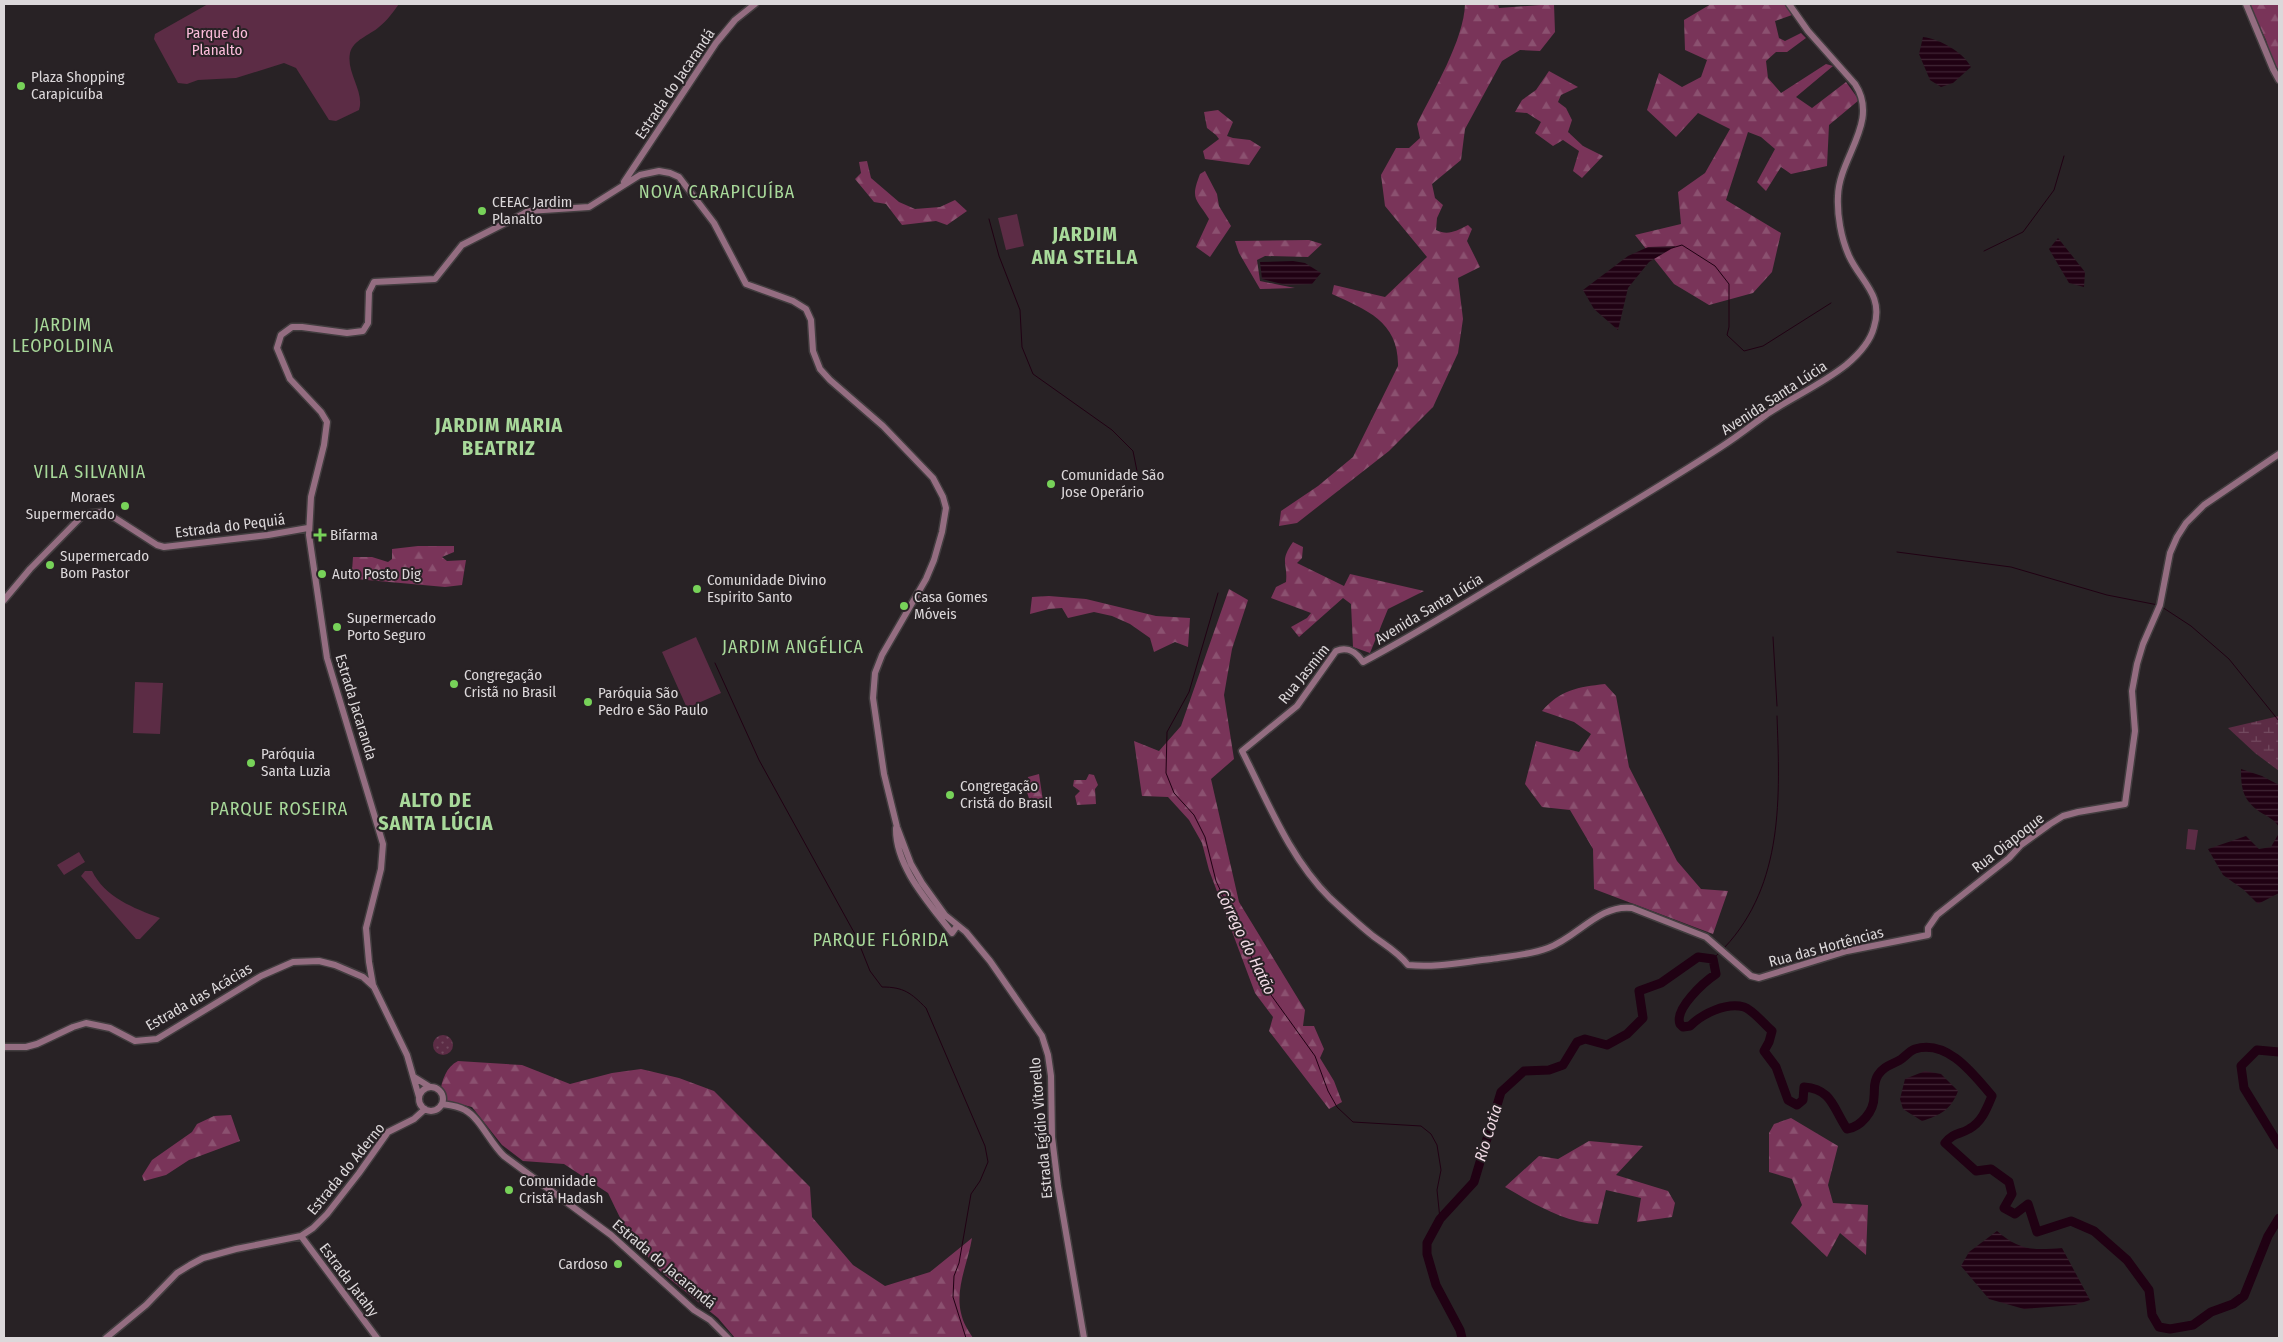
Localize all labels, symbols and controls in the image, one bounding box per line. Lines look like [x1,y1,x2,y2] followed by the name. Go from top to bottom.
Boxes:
[186,24,248,59] park label: Parque do Planalto
[631,25,719,143] street label: Estrada do Jacarandá
[31,68,124,103] place label: Plaza Shopping Carapicuíba
[15,80,27,92] marker: Plaza Shopping Carapicuíba
[639,180,795,203] district label: NOVA CARAPICUÍBA
[492,193,572,228] place label: CEEAC Jardim Planalto
[476,205,488,217] marker: CEEAC Jardim Planalto
[1031,222,1138,269] district label: JARDIM ANA STELLA
[12,314,114,357] district label: JARDIM LEOPOLDINA
[1718,357,1830,439] street label: Avenida Santa Lúcia
[434,413,563,460] district label: JARDIM MARIA BEATRIZ
[34,461,146,483] district label: VILA SILVANIA
[1061,466,1164,501] place label: Comunidade São Jose Operário
[1045,478,1057,490] marker: Comunidade São Jose Operário
[26,488,115,523] place label: Moraes Supermercado
[119,500,131,512] marker: Moraes Supermercado
[174,510,286,542] street label: Estrada do Pequiá
[330,526,378,544] place label: Bifarma
[314,529,326,541] marker: Bifarma
[60,547,149,582] place label: Supermercado Bom Pastor
[44,559,56,571] marker: Supermercado Bom Pastor
[332,565,421,583] place label: Auto Posto Dig
[316,568,328,580] marker: Auto Posto Dig
[1372,570,1486,648] street label: Avenida Santa Lúcia
[707,571,826,606] place label: Comunidade Divino Espirito Santo
[691,583,703,595] marker: Comunidade Divino Espirito Santo
[914,588,988,623] place label: Casa Gomes Móveis
[898,600,910,612] marker: Casa Gomes Móveis
[347,609,436,644] place label: Supermercado Porto Seguro
[331,621,343,633] marker: Supermercado Porto Seguro
[722,635,864,658] district label: JARDIM ANGÉLICA
[1275,641,1333,707] street label: Rua Jasmim
[331,652,381,762] street label: Estrada Jacaranda
[464,666,556,701] place label: Congregação Cristã no Brasil
[448,678,460,690] marker: Congregação Cristã no Brasil
[598,684,708,719] place label: Paróquia São Pedro e São Paulo
[582,696,594,708] marker: Paróquia São Pedro e São Paulo
[261,745,331,780] place label: Paróquia Santa Luzia
[245,757,257,769] marker: Paróquia Santa Luzia
[960,777,1052,812] place label: Congregação Cristã do Brasil
[378,788,494,835] district label: ALTO DE SANTA LÚCIA
[944,789,956,801] marker: Congregação Cristã do Brasil
[210,798,348,820] district label: PARQUE ROSEIRA
[1968,809,2048,877] street label: Rua Oiapoque
[1212,886,1280,998] water label: Córrego do Hatão
[1767,923,1885,971] street label: Rua das Hortências
[813,929,949,951] district label: PARQUE FLÓRIDA
[143,959,255,1035] street label: Estrada das Acácias
[1026,1056,1056,1200] street label: Estrada Egídio Vitorello
[1470,1102,1506,1164] water label: Rio Cotia
[303,1119,389,1219] street label: Estrada do Aderno
[519,1172,604,1207] place label: Comunidade Cristã Hadash
[503,1184,515,1196] marker: Comunidade Cristã Hadash
[609,1216,719,1312] street label: Estrada do Jacarandá
[316,1240,383,1321] street label: Estrada Jatahy
[558,1255,608,1273] place label: Cardoso
[612,1258,624,1270] marker: Cardoso

